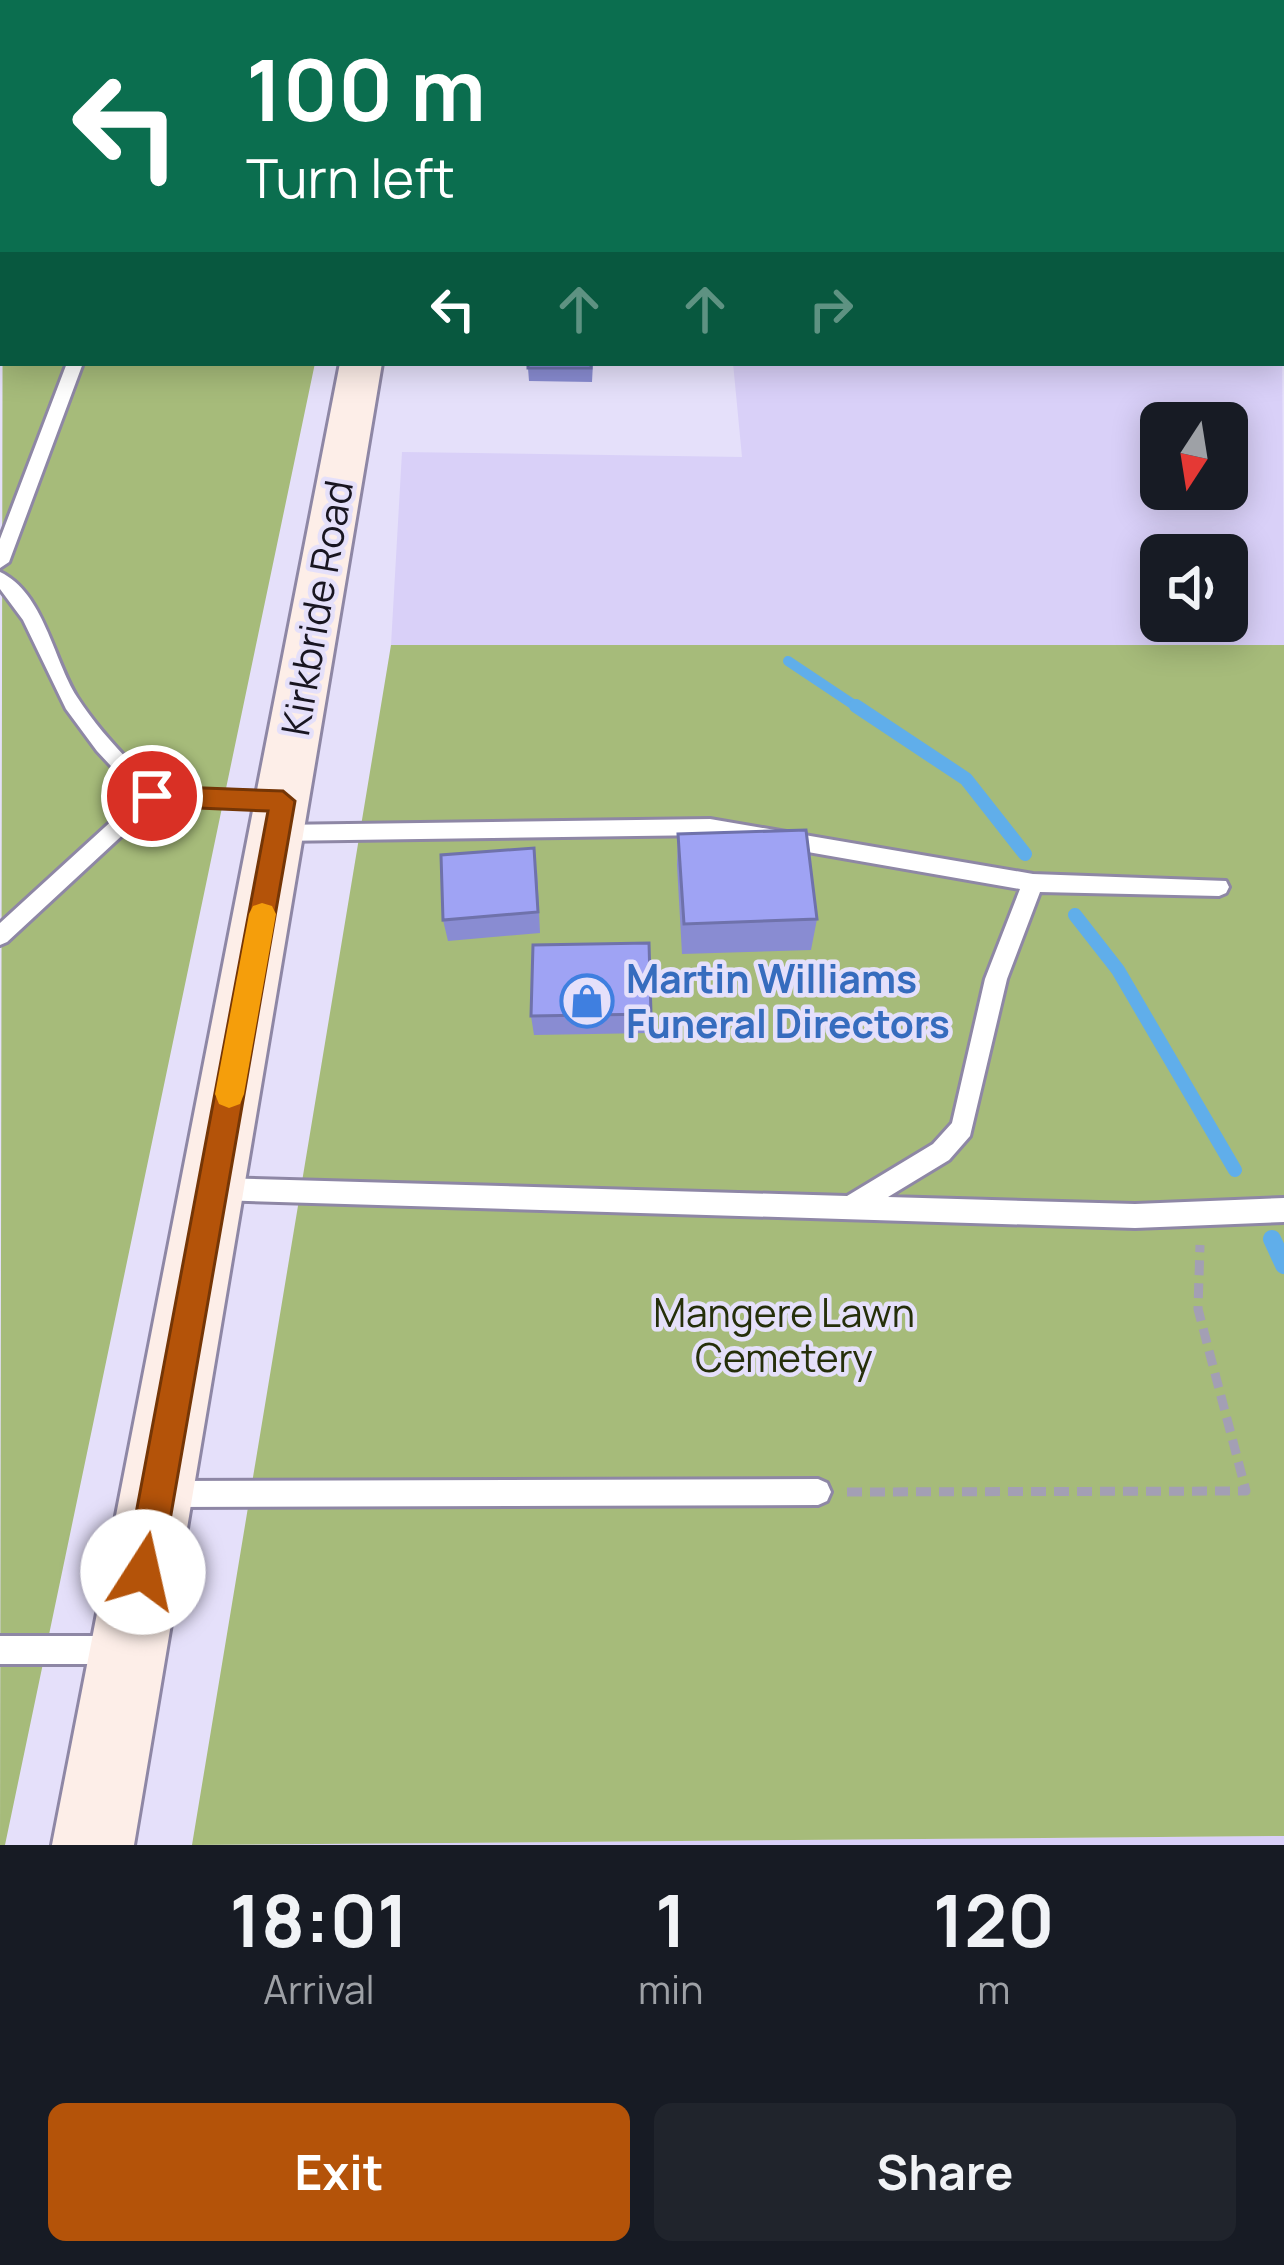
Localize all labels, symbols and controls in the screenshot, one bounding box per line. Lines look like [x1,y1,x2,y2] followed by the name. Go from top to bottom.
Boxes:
[246,31,486,146] text: 100 m
[48,48,204,204] icon: left
[246,140,455,214] text: Turn left
[420,276,486,342] icon: left
[546,276,612,342] icon: ahead
[672,276,738,342] icon: ahead
[798,276,864,342] icon: right
[1140,402,1248,510] north arrow
[1140,402,1248,642] map controls
[267,476,365,740] street label: Kirkbride Road
[1140,534,1248,642] button: sound
[101,745,203,847] pin
[119,763,185,829] icon: arrive
[626,951,950,1050] place label: Martin Williams Funeral Directors
[559,973,615,1029] shop icon: Martin Williams Funeral Directors
[653,1285,915,1384] park label: Mangere Lawn Cemetery
[80,1509,206,1635] position arrow
[229,1870,409,1969] text: 18:01
[655,1870,686,1969] text: 1
[933,1870,1055,1969] text: 120
[263,1962,375,2016] text: Arrival
[638,1962,703,2016] text: min
[977,1962,1010,2016] text: m
[48,2103,630,2241] button: Exit
[654,2103,1236,2241] button: Share

